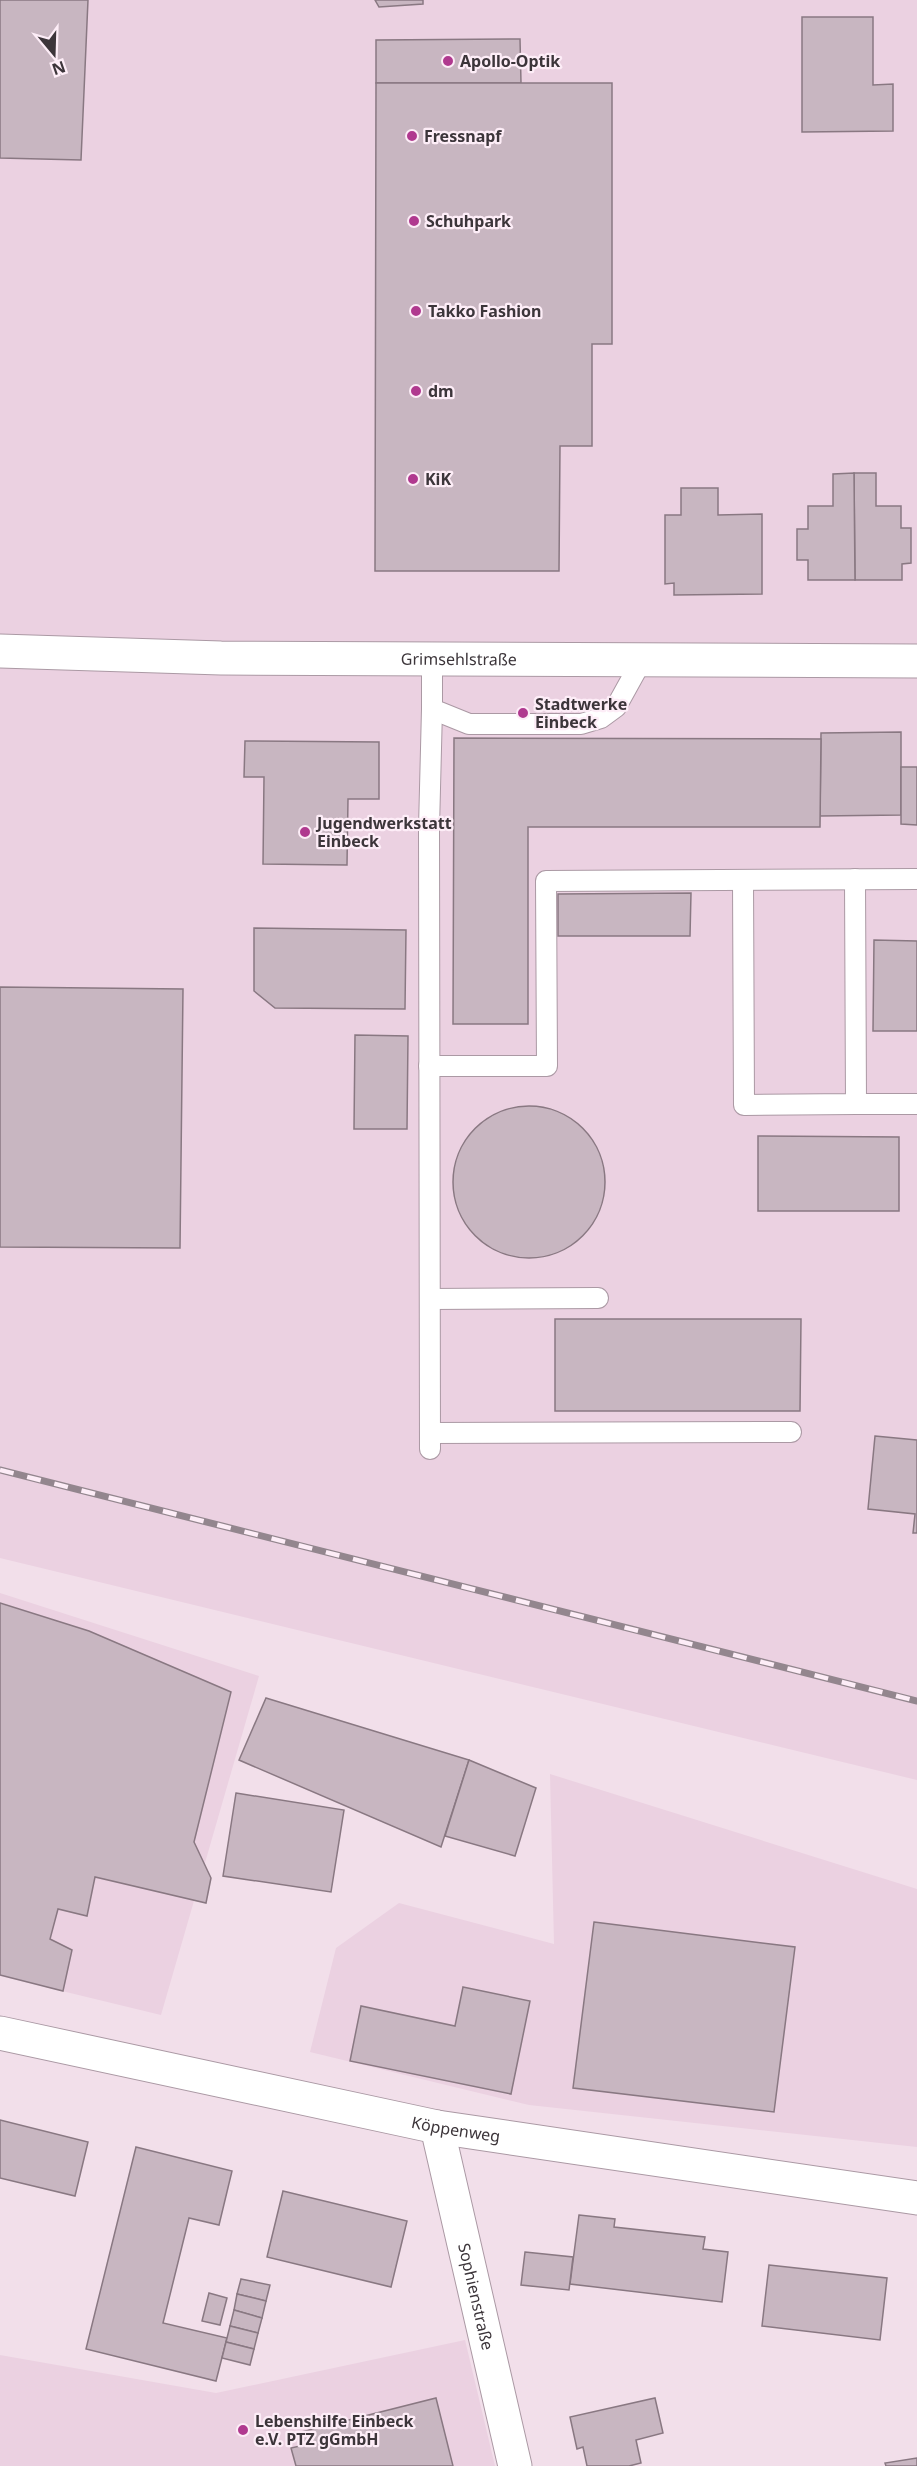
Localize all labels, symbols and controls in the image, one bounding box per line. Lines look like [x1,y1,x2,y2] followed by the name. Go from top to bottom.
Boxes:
[24,24,84,84] north arrow
[460,50,560,72] place label: Apollo-Optik
[441,54,455,68] marker: Apollo-Optik
[49,56,69,81] text: N
[424,125,502,147] place label: Fressnapf
[405,129,419,143] marker: Fressnapf
[426,210,511,232] place label: Schuhpark
[407,214,421,228] marker: Schuhpark
[428,300,542,322] place label: Takko Fashion
[409,304,423,318] marker: Takko Fashion
[428,380,454,402] place label: dm
[409,384,423,398] marker: dm
[425,468,451,490] place label: KiK
[406,472,420,486] marker: KiK
[401,648,517,670] street label: Grimsehlstraße
[535,693,627,733] place label: Stadtwerke Einbeck
[516,706,530,720] marker: Stadtwerke Einbeck
[315,812,452,852] place label: Jugendwerkstatt Einbeck
[298,825,312,839] marker: Jugendwerkstatt Einbeck
[409,2111,502,2147] street label: Köppenweg
[453,2241,499,2352] street label: Sophienstraße
[255,2410,414,2450] place label: Lebenshilfe Einbeck e.V. PTZ gGmbH
[236,2423,250,2437] marker: Lebenshilfe Einbeck e.V. PTZ gGmbH

